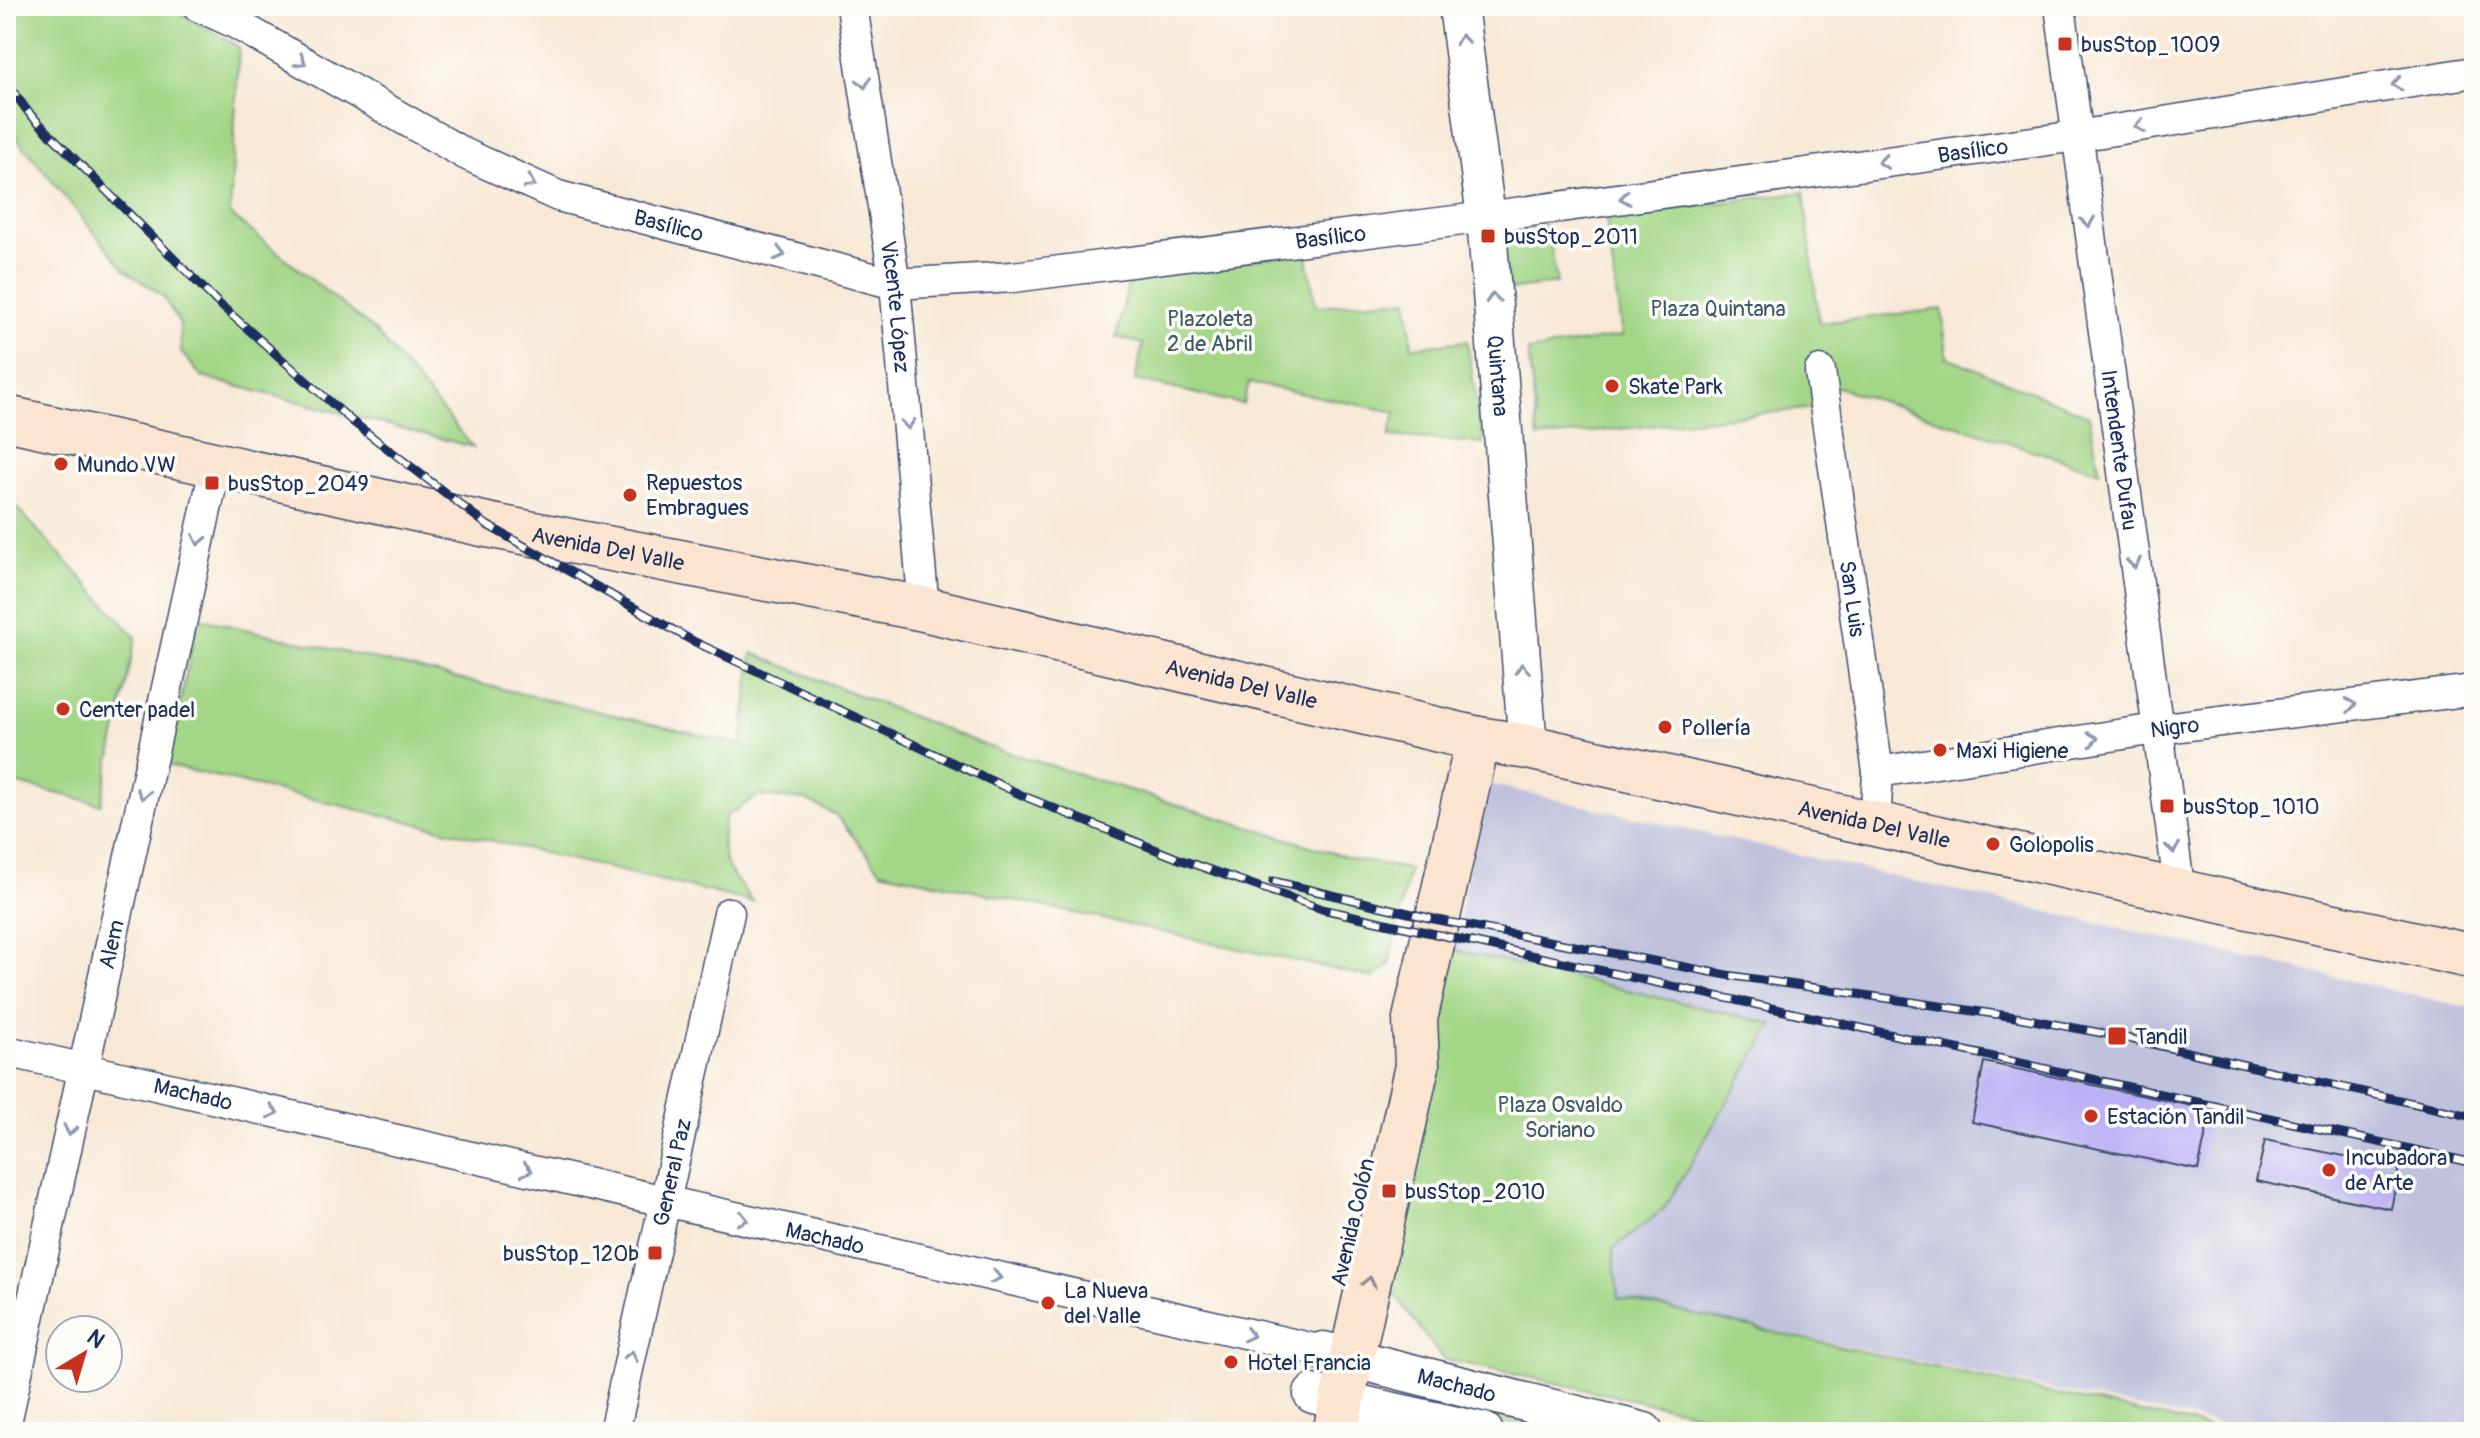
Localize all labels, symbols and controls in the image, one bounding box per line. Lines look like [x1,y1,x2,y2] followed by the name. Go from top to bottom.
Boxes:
[2081,31,2220,59] place label: busStop_1009
[1454,33,1471,47] one-way arrow
[2056,35,2074,53] marker: busStop_1009
[293,51,307,66] one-way arrow
[2390,75,2404,92] one-way arrow
[855,76,872,90] one-way arrow
[2133,116,2147,133] one-way arrow
[1936,133,2010,170] street label: Basílico
[1876,153,1890,170] one-way arrow
[522,174,536,190] one-way arrow
[1618,189,1631,206] one-way arrow
[631,203,707,248] street label: Basílico
[2079,215,2096,229] one-way arrow
[1294,219,1368,256] street label: Basílico
[1504,223,1638,251] place label: busStop_2011
[1479,227,1497,245] marker: busStop_2011
[874,239,916,374] street label: Vicente López
[772,244,786,261] one-way arrow
[1485,291,1502,304] one-way arrow
[1650,295,1786,323] park label: Plaza Quintana
[1167,305,1253,358] park label: Plazoleta 2 de Abril
[1480,334,1515,418] street label: Quintana
[2094,368,2144,532] street label: Intendente Dufau
[1628,373,1723,401] place label: Skate Park
[1603,377,1621,395] marker: Skate Park
[899,418,916,431] one-way arrow
[77,451,176,479] place label: Mundo VW
[52,455,70,473] marker: Mundo VW
[646,469,749,522] place label: Repuestos Embragues
[228,470,369,498] place label: busStop_2049
[203,474,221,492] marker: busStop_2049
[621,486,639,504] marker: Repuestos Embragues
[529,521,687,578] street label: Avenida Del Valle
[191,533,208,546] one-way arrow
[2125,556,2142,570] one-way arrow
[1833,559,1871,639] street label: San Luis
[1163,653,1320,716] street label: Avenida Del Valle
[1514,662,1531,675] one-way arrow
[79,696,195,724] place label: Center padel
[2344,697,2358,714] one-way arrow
[54,700,72,718] marker: Center padel
[2149,711,2201,745] street label: Nigro
[1681,714,1751,742] place label: Pollería
[1656,718,1674,736] marker: Pollería
[2086,731,2100,748] one-way arrow
[1956,737,2068,765] place label: Maxi Higiene
[1931,741,1949,759] marker: Maxi Higiene
[135,787,152,800] one-way arrow
[2183,793,2320,821] place label: busStop_1010
[1795,794,1953,855] street label: Avenida Del Valle
[2158,797,2176,815] marker: busStop_1010
[2009,831,2094,859] place label: Golopolis
[1984,835,2002,853] marker: Golopolis
[2164,842,2181,855] one-way arrow
[93,917,131,972] street label: Alem
[2135,1023,2188,1051] place label: Tandil
[2106,1025,2128,1047] marker: Tandil
[151,1072,235,1117] street label: Machado
[1497,1091,1623,1144] park label: Plaza Osvaldo Soriano
[266,1103,279,1120] one-way arrow
[2107,1103,2245,1131] place label: Estación Tandil
[2082,1107,2100,1125] marker: Estación Tandil
[647,1116,698,1229] street label: General Paz
[62,1123,79,1137] one-way arrow
[2345,1144,2447,1197] place label: Incubadora de Arte
[1325,1155,1381,1289] street label: Avenida Colón
[519,1161,533,1178] one-way arrow
[2320,1161,2338,1179] marker: Incubadora de Arte
[1405,1178,1545,1206] place label: busStop_2010
[1380,1182,1398,1200] marker: busStop_2010
[735,1210,749,1227] one-way arrow
[783,1216,867,1261] street label: Machado
[503,1240,639,1268] place label: busStop_120b
[646,1244,664,1262] marker: busStop_120b
[989,1268,1002,1285] one-way arrow
[1359,1275,1376,1289] one-way arrow
[1064,1277,1148,1330] place label: La Nueva del Valle
[1039,1294,1057,1312] marker: La Nueva del Valle
[44,1314,124,1394] north arrow
[81,1323,110,1355] text: N
[1242,1326,1256,1343] one-way arrow
[1247,1349,1371,1377] place label: Hotel Francia
[622,1350,639,1363] one-way arrow
[1222,1353,1240,1371] marker: Hotel Francia
[1414,1362,1499,1409] street label: Machado

